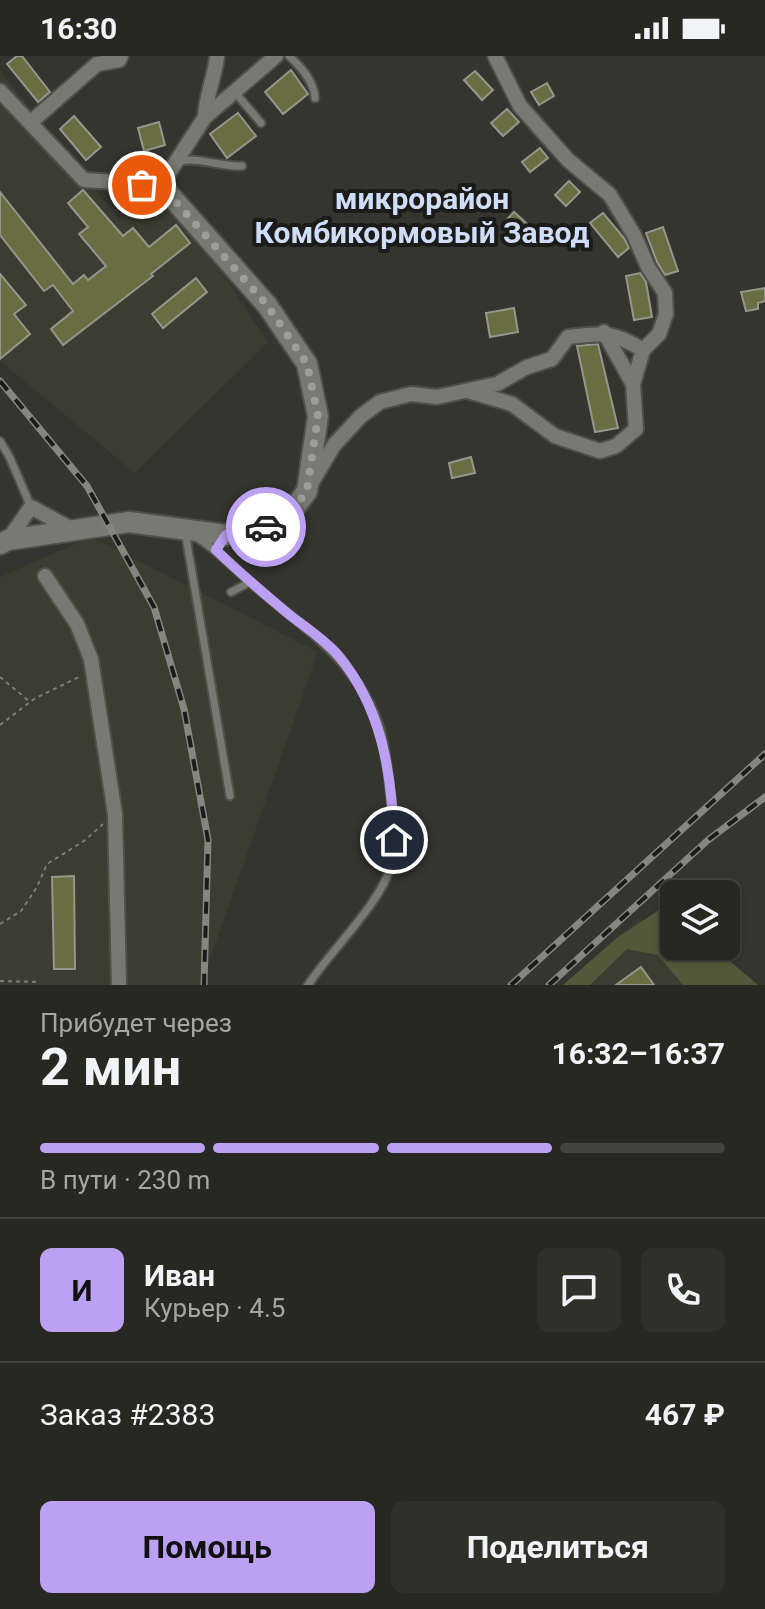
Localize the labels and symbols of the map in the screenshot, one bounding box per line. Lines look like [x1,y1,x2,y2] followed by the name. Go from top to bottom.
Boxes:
[108,151,176,219] pin
[255,181,590,250] district label: микрорайон Комбикормовый Завод
[226,487,306,567] courier
[360,806,428,874] pin

